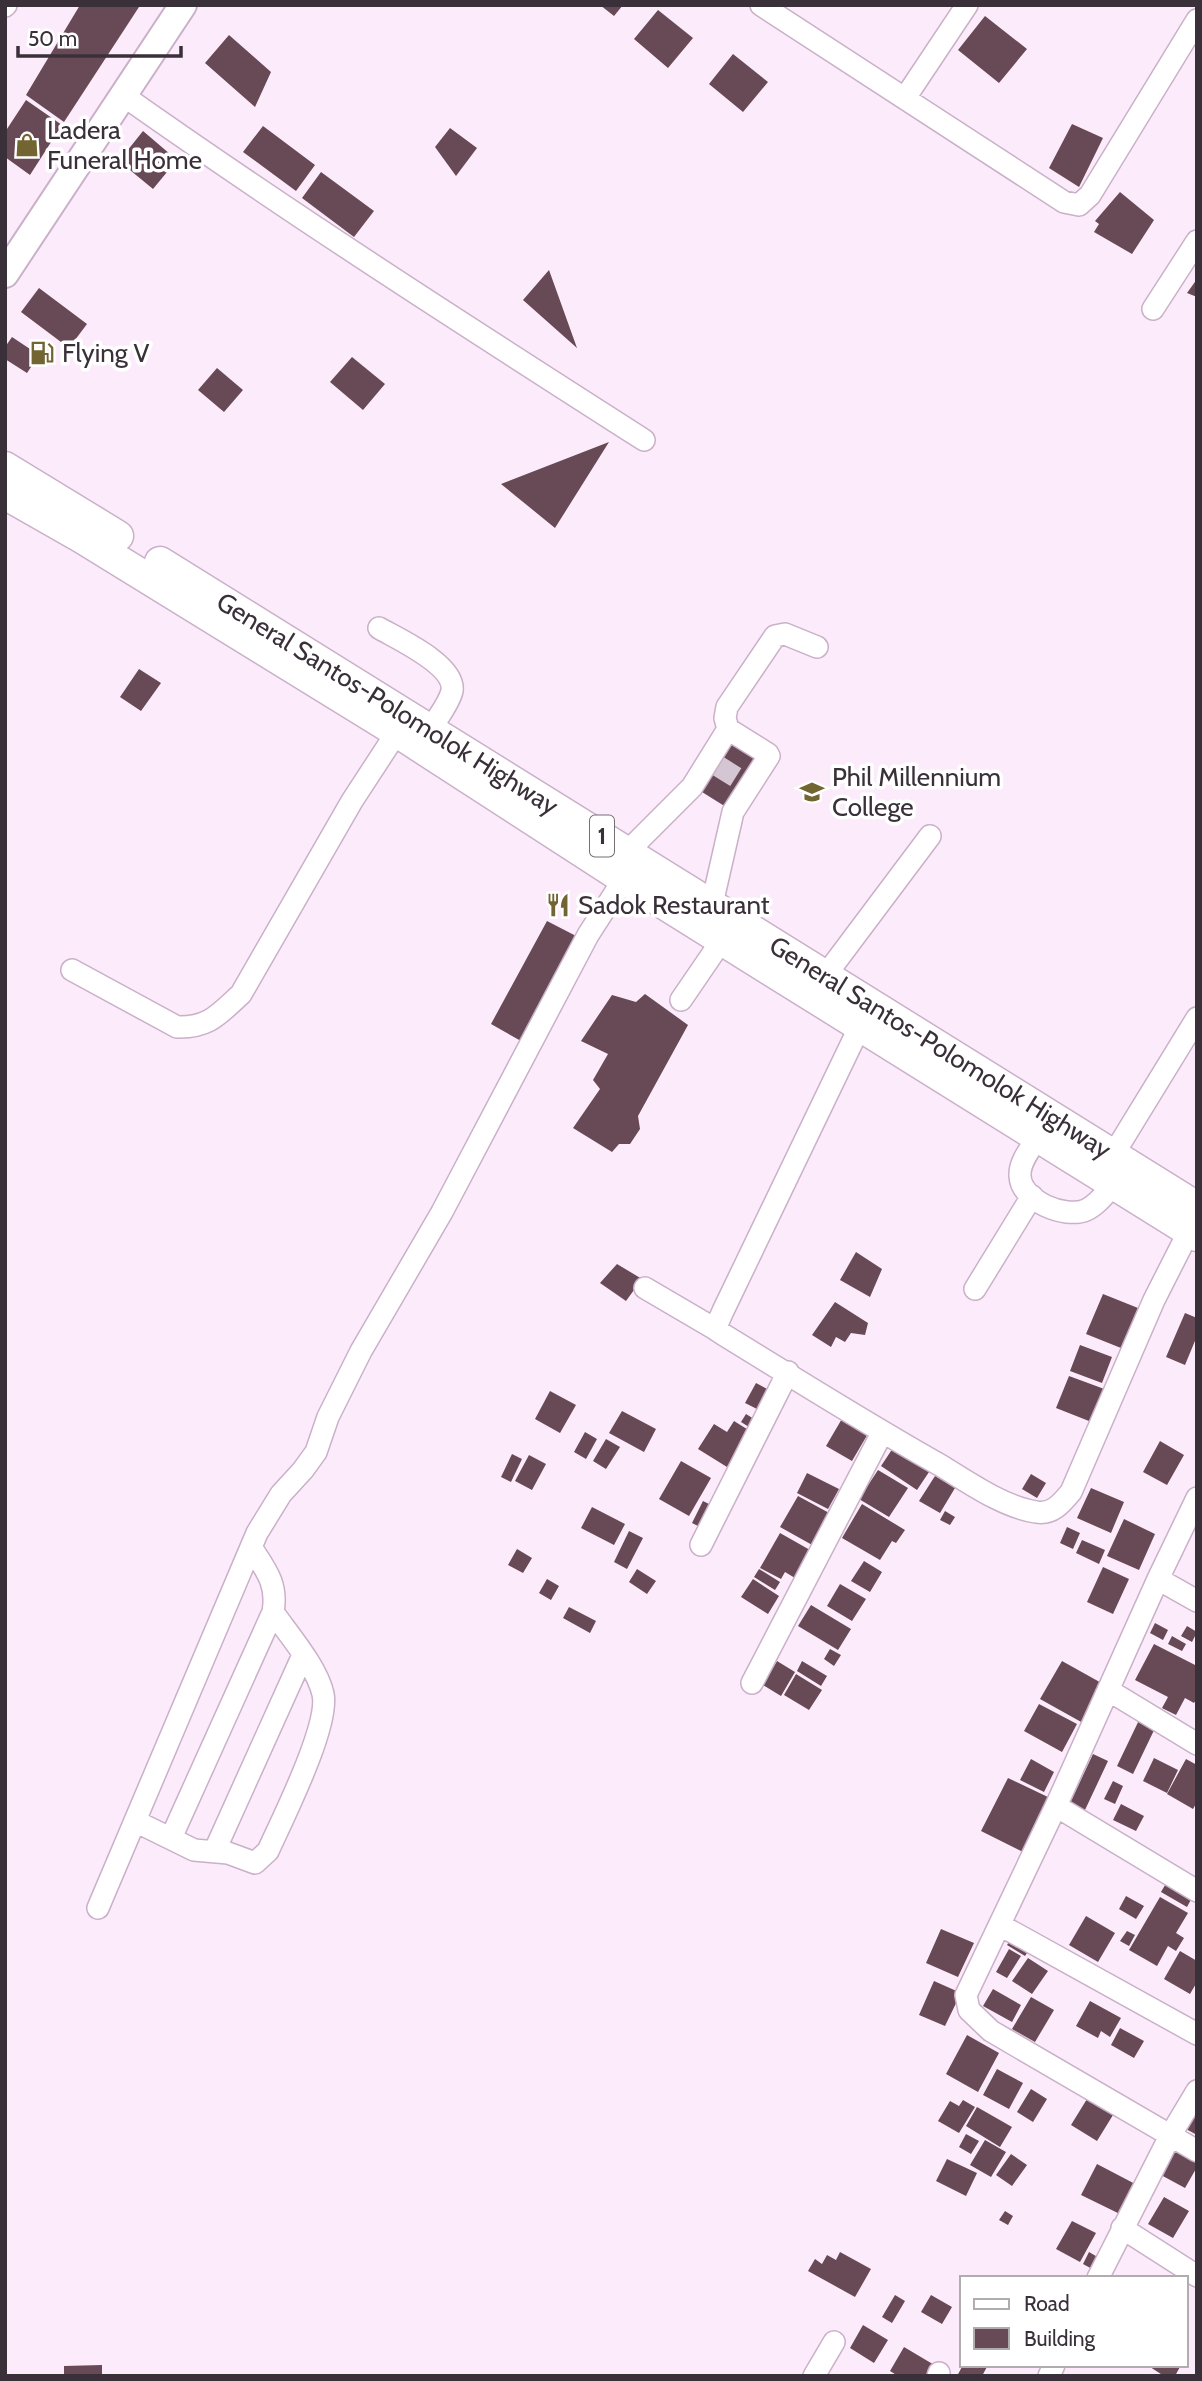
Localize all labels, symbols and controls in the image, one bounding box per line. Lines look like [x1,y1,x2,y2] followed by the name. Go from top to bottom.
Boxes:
[18,14,180,58] scale bar
[28,26,77,51] text: 50 m
[47,114,202,176] place label: Ladera Funeral Home
[13,131,41,159] shop icon: Ladera Funeral Home
[62,337,150,369] place label: Flying V
[28,339,56,367] fuel station icon: Flying V
[211,585,564,822] street label: General Santos-Polomolok Highway
[832,761,1001,823] place label: Phil Millennium College
[798,778,826,806] school or university icon: Phil Millennium College
[590,816,614,856] road number: 1
[578,889,770,921] place label: Sadok Restaurant
[544,891,572,919] restaurant icon: Sadok Restaurant
[764,929,1117,1166] street label: General Santos-Polomolok Highway
[960,2276,1188,2367] legend
[1024,2291,1070,2316] text: Road
[1024,2326,1096,2351] text: Building

